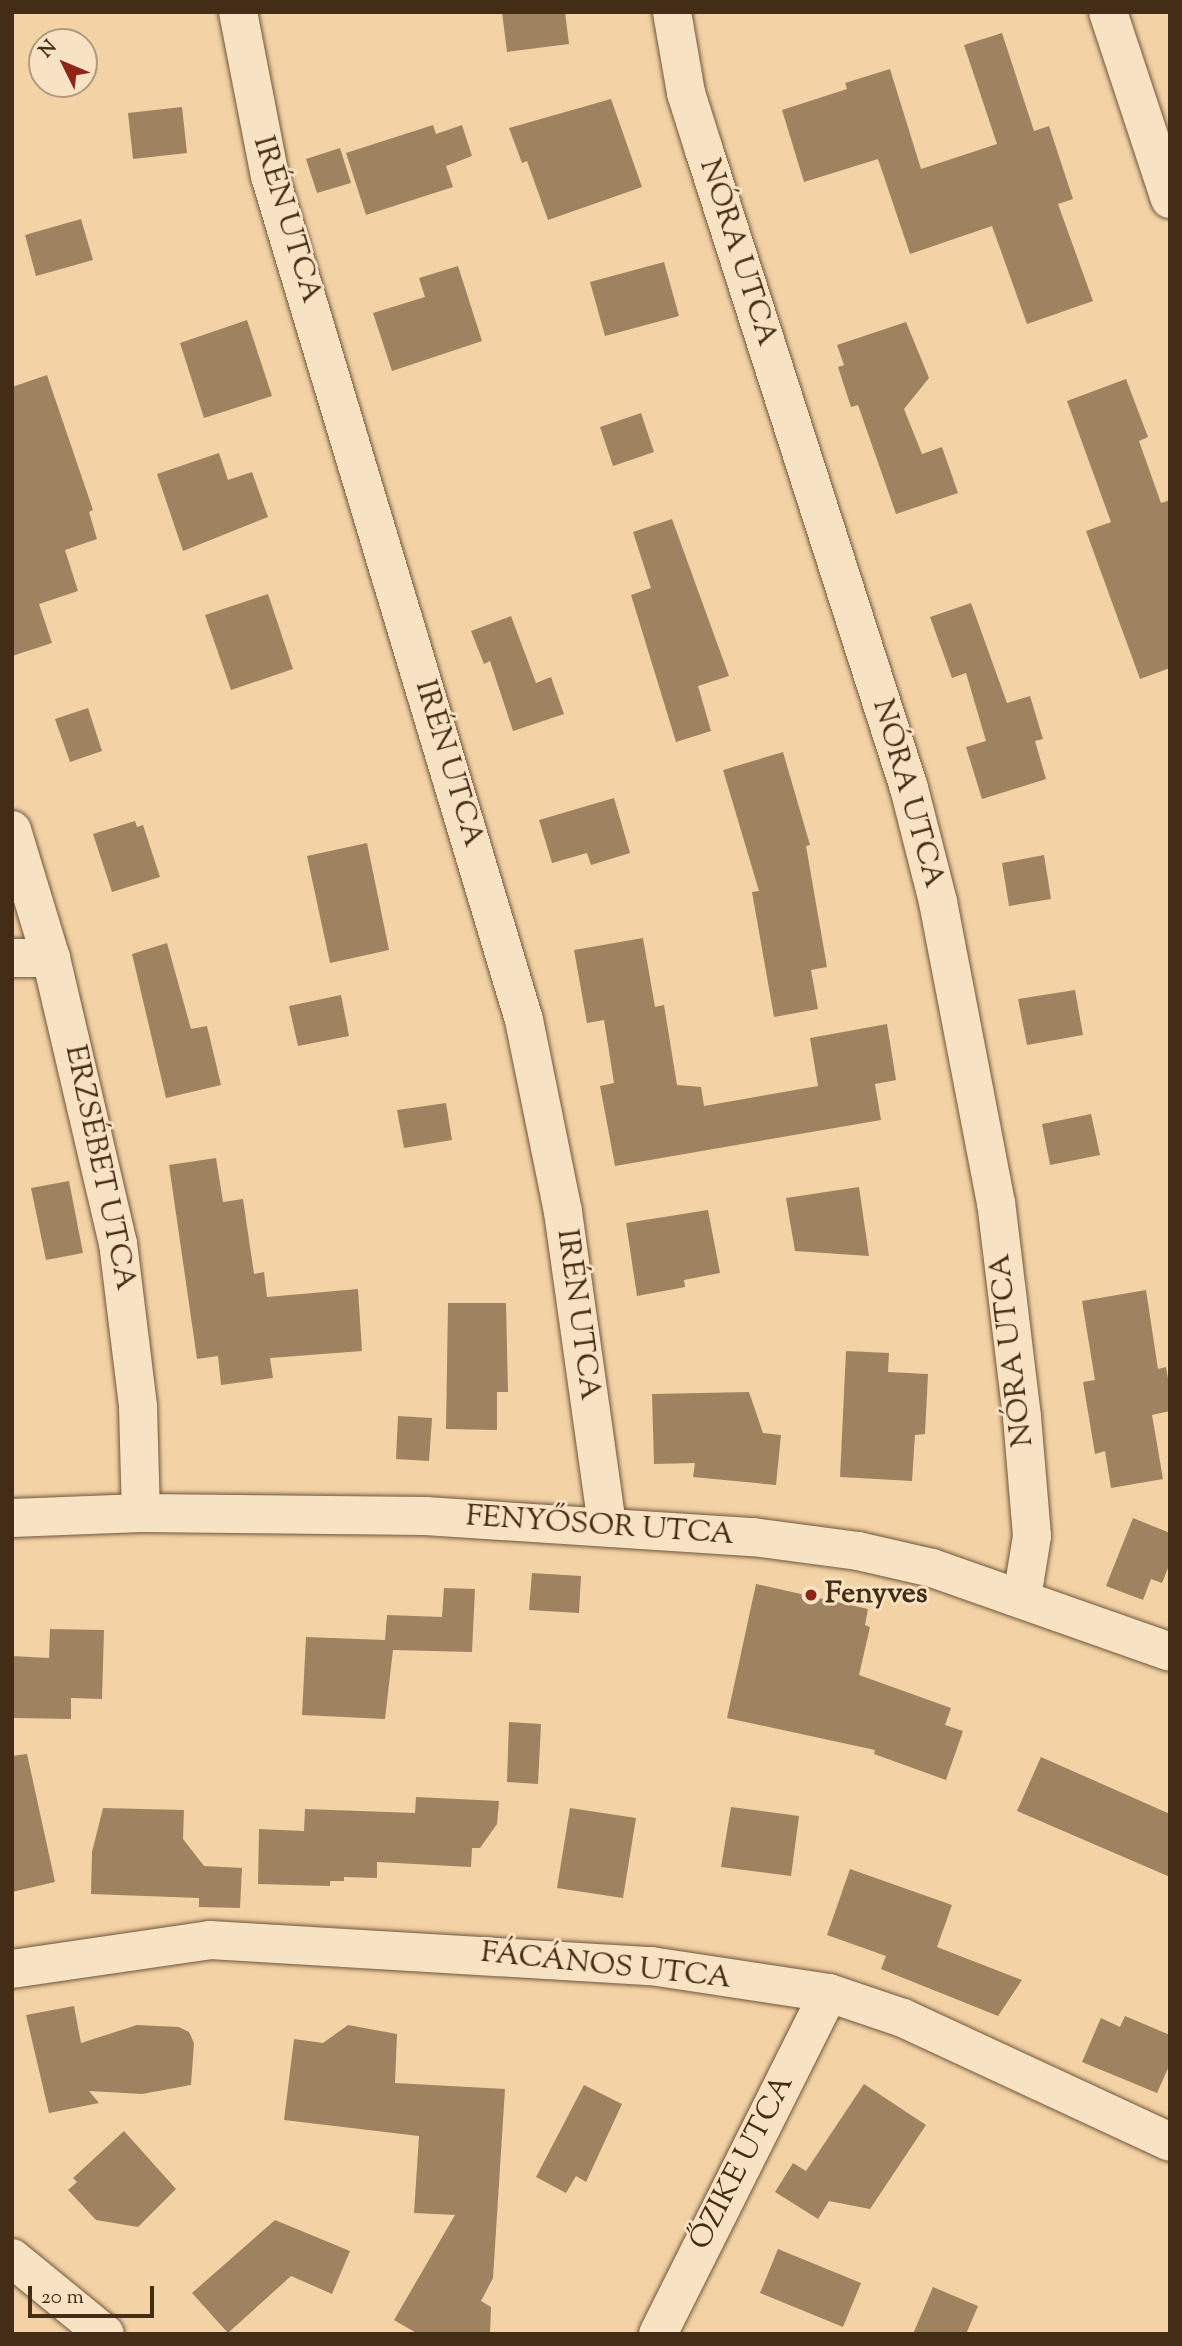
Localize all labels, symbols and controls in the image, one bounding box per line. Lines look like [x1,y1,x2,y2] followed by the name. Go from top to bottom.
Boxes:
[28,28,98,98] north arrow
[34,35,64,64] text: N
[244,132,328,308] street label: IRÉN UTCA
[690,155,784,351] street label: NÓRA UTCA
[406,676,490,852] street label: IRÉN UTCA
[863,696,951,892] street label: NÓRA UTCA
[55,1042,143,1294] street label: ERZSÉBET UTCA
[547,1227,607,1403] street label: IRÉN UTCA
[983,1251,1043,1449] street label: NÓRA UTCA
[465,1500,735,1554] street label: FENYŐSOR UTCA
[825,1577,928,1613] place label: Fenyves
[803,1587,819,1603] marker: Fenyves
[479,1936,733,1998] street label: FÁCÁNOS UTCA
[684,2070,802,2256] street label: ŐZIKE UTCA
[32,2272,158,2316] scale bar
[41,2283,84,2313] text: 20 m

